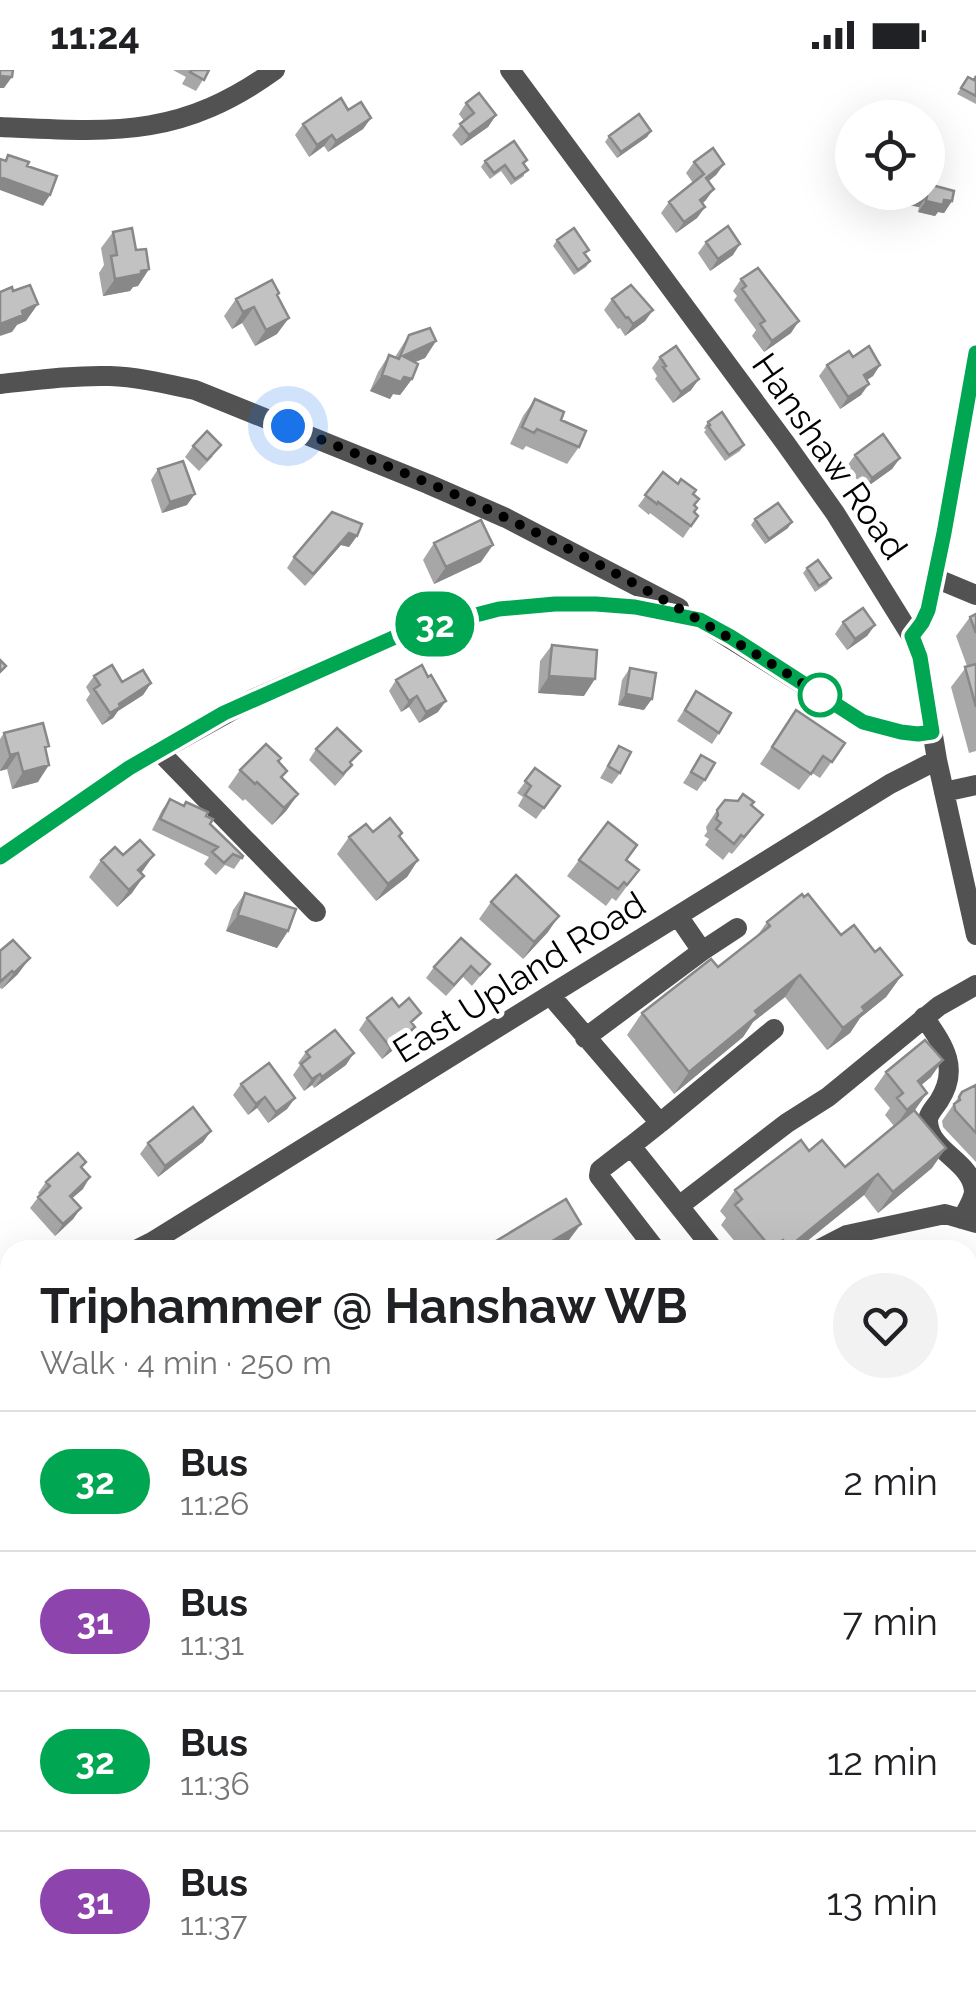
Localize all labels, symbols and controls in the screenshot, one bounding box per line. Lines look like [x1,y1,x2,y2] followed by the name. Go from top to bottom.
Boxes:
[50,13,140,58] text: 11:24
[835,100,945,210] map controls
[835,100,945,210] button: locate
[744,345,916,567] street label: Hanshaw Road
[263,401,313,451] your location
[390,592,480,656] line badge: 32
[415,604,455,645] text: 32
[799,674,841,716] unlabelled marker
[385,883,653,1071] street label: East Upland Road
[833,1273,938,1378] button: heart
[40,1278,688,1334] text: Triphammer @ Hanshaw WB
[40,1344,332,1381] text: Walk · 4 min · 250 m
[180,1440,248,1485] text: Bus
[843,1459,938,1504] text: 2 min
[75,1461,115,1502] text: 32
[180,1485,249,1522] text: 11:26
[180,1580,248,1625] text: Bus
[843,1599,938,1644] text: 7 min
[77,1601,113,1642] text: 31
[180,1625,244,1662] text: 11:31
[180,1720,248,1765] text: Bus
[827,1739,938,1784] text: 12 min
[75,1741,115,1782] text: 32
[180,1765,250,1802] text: 11:36
[180,1860,248,1905] text: Bus
[826,1879,938,1924] text: 13 min
[77,1881,113,1922] text: 31
[180,1905,247,1942] text: 11:37

